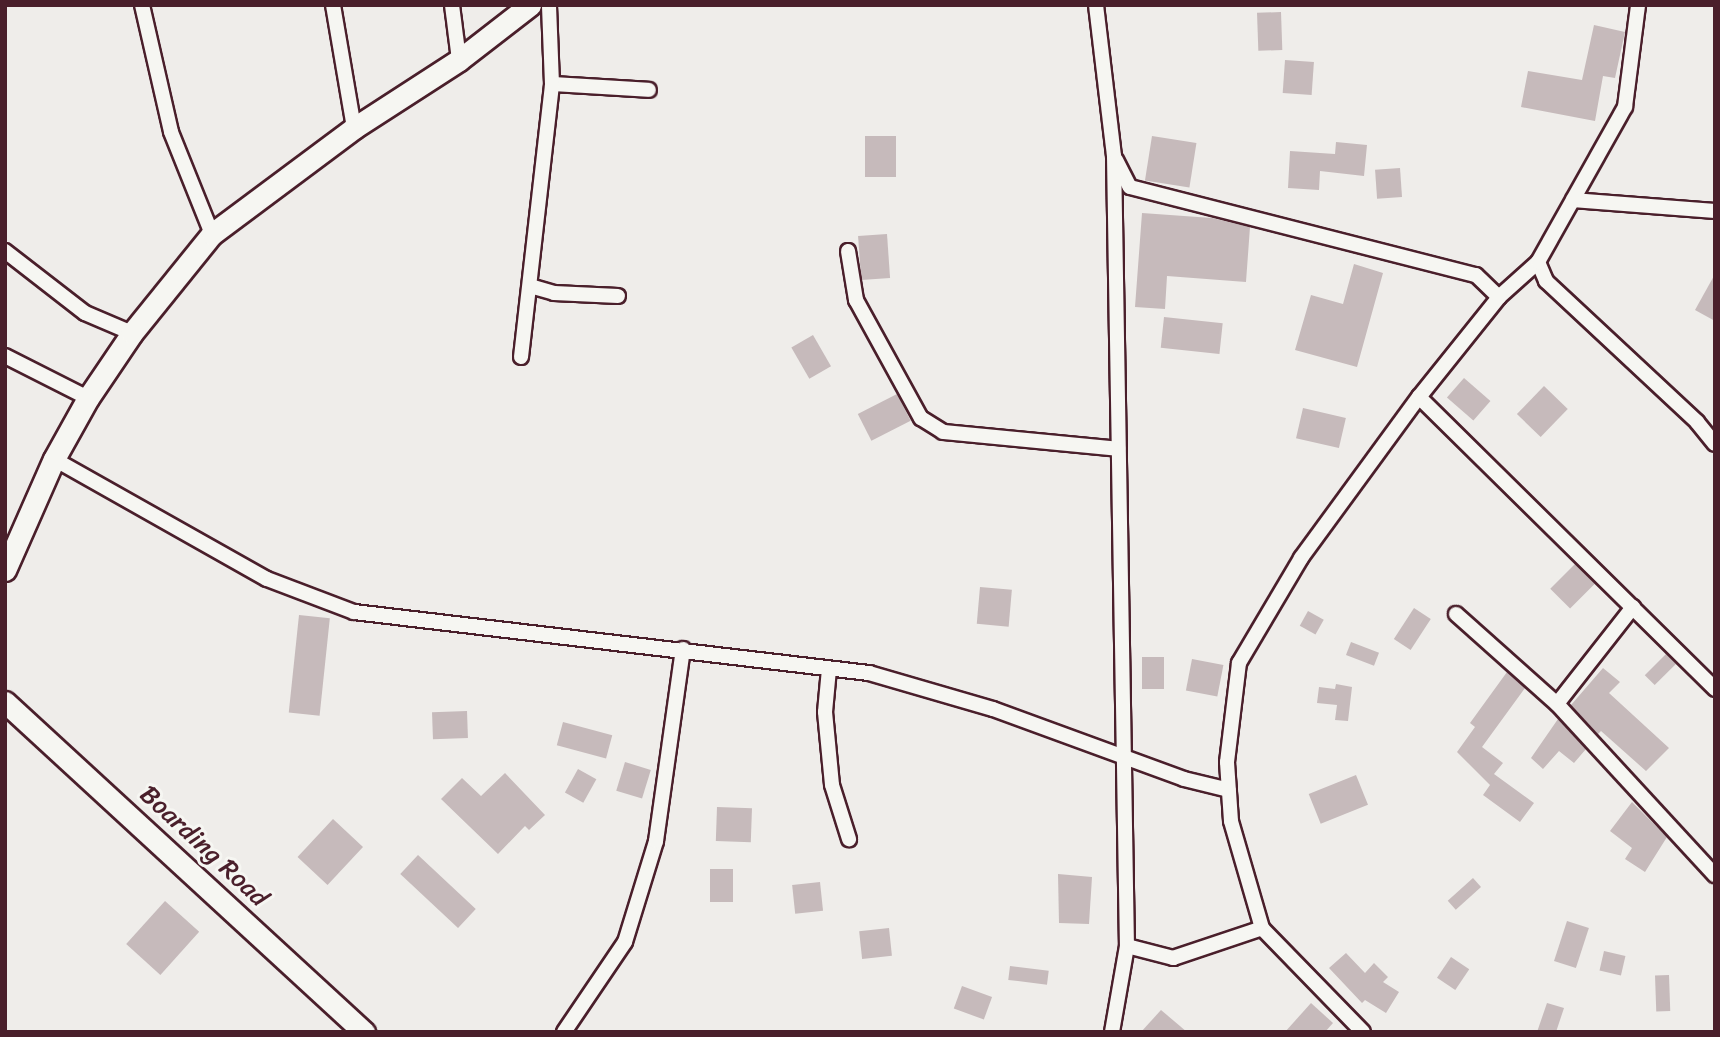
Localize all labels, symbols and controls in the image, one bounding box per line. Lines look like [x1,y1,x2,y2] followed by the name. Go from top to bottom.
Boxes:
[133,779,275,913] street label: Boarding Road

